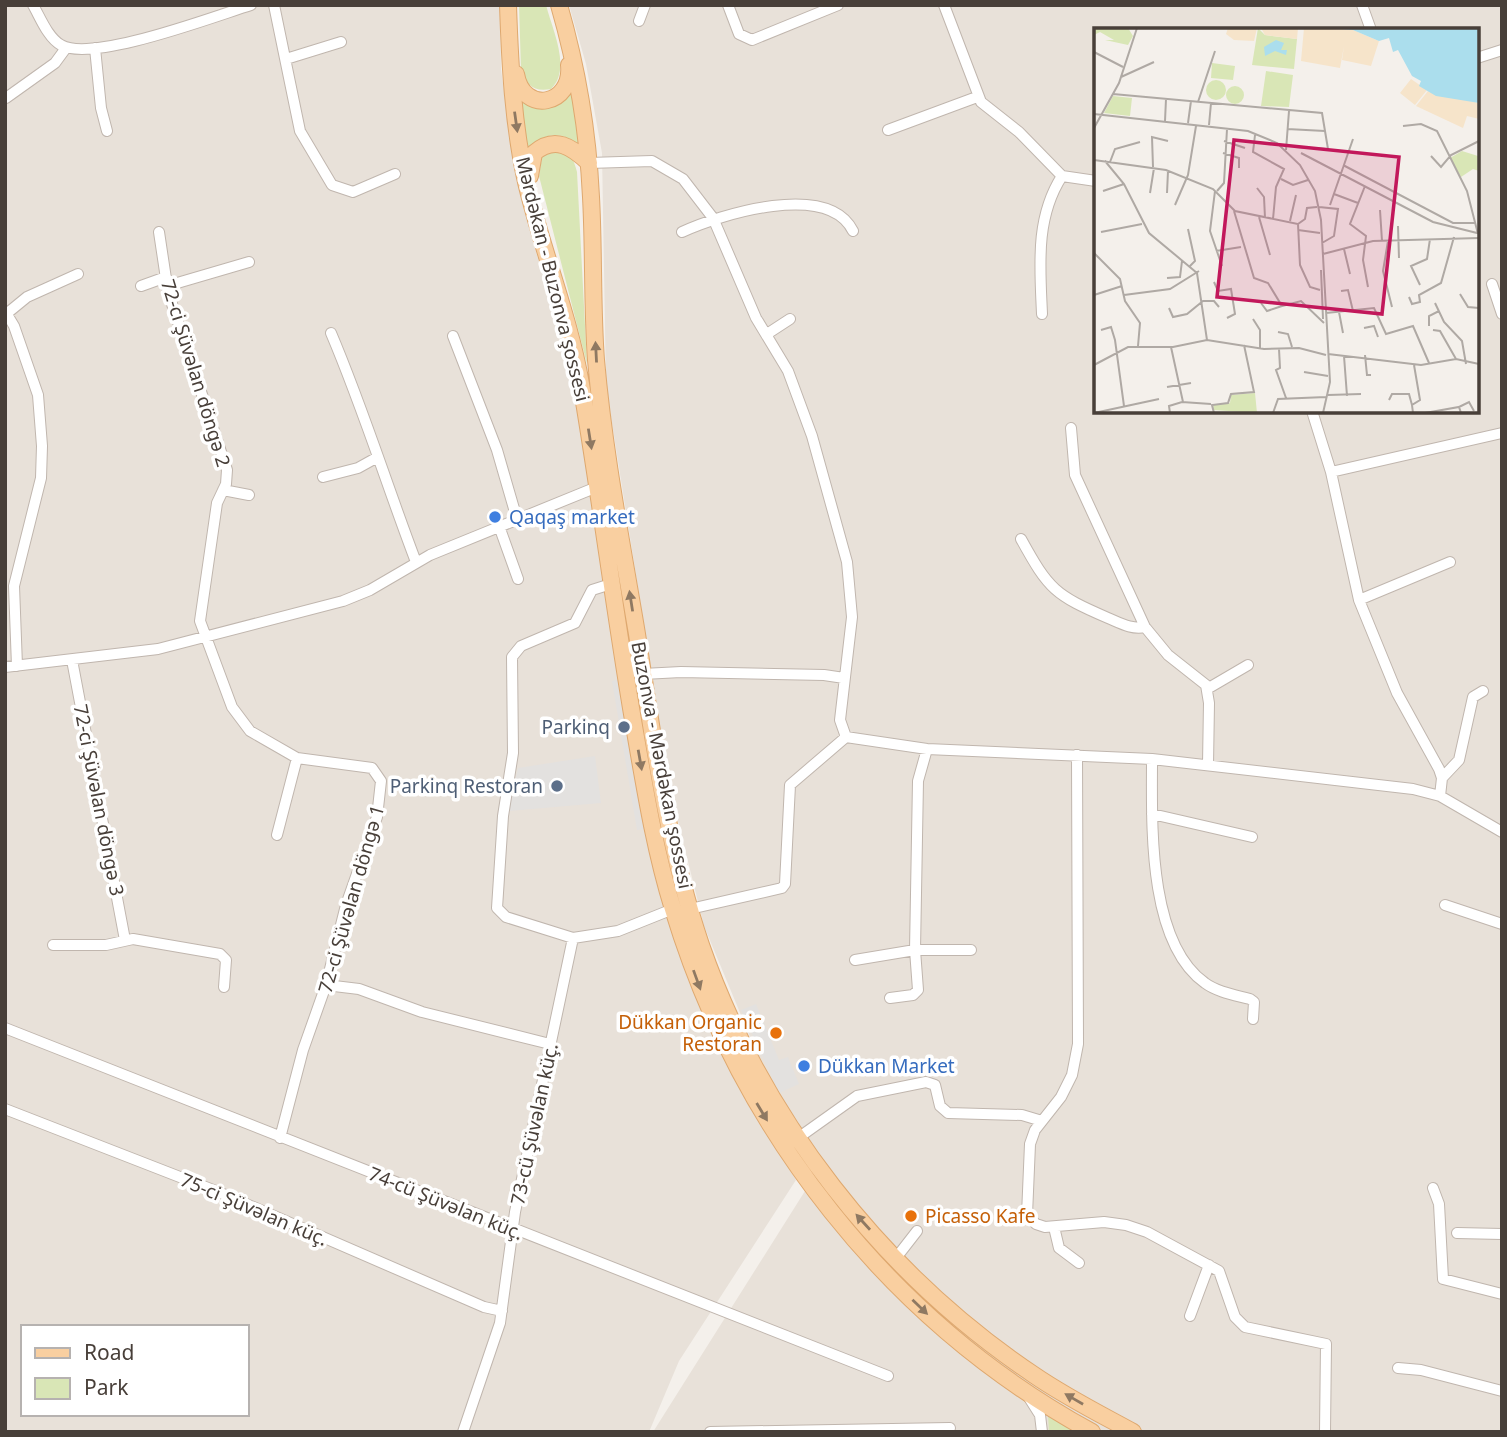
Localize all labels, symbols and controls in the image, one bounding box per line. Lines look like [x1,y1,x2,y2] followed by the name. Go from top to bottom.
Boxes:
[1094,28,1479,413] inset map
[511,111,522,133] one-way arrow
[510,154,596,404] street label: Mərdəkan - Buzonva şossesi
[155,276,237,470] street label: 72-ci Şüvəlan döngə 2
[590,341,601,363] one-way arrow
[585,428,596,450] one-way arrow
[509,504,635,530] place label: Qaqaş market
[487,509,503,525] marker: Qaqaş market
[626,590,637,612] one-way arrow
[625,639,699,891] street label: Buzonva - Mərdəkan şossesi
[68,702,130,898] street label: 72-ci Şüvəlan döngə 3
[542,714,610,740] place label: Parkinq
[616,719,632,735] marker: Parkinq
[635,749,646,771] one-way arrow
[390,773,543,799] place label: Parkinq Restoran
[549,778,565,794] marker: Parkinq Restoran
[312,802,390,996] street label: 72-ci Şüvəlan döngə 1
[692,969,703,990] one-way arrow
[618,1009,762,1057] place label: Dükkan Organic Restoran
[768,1025,784,1041] marker: Dükkan Organic Restoran
[504,1041,564,1207] street label: 73-cü Şüvəlan küç.
[818,1053,955,1079] place label: Dükkan Market
[796,1058,812,1074] marker: Dükkan Market
[756,1102,768,1121] one-way arrow
[365,1160,527,1246] street label: 74-cü Şüvəlan küç.
[176,1166,332,1252] street label: 75-ci Şüvəlan küç.
[925,1203,1036,1229] place label: Picasso Kafe
[903,1208,919,1224] marker: Picasso Kafe
[855,1213,871,1231] one-way arrow
[911,1299,928,1316] one-way arrow
[21,1325,248,1416] legend
[84,1338,134,1366] text: Road
[84,1373,129,1401] text: Park
[1064,1393,1083,1405] one-way arrow

